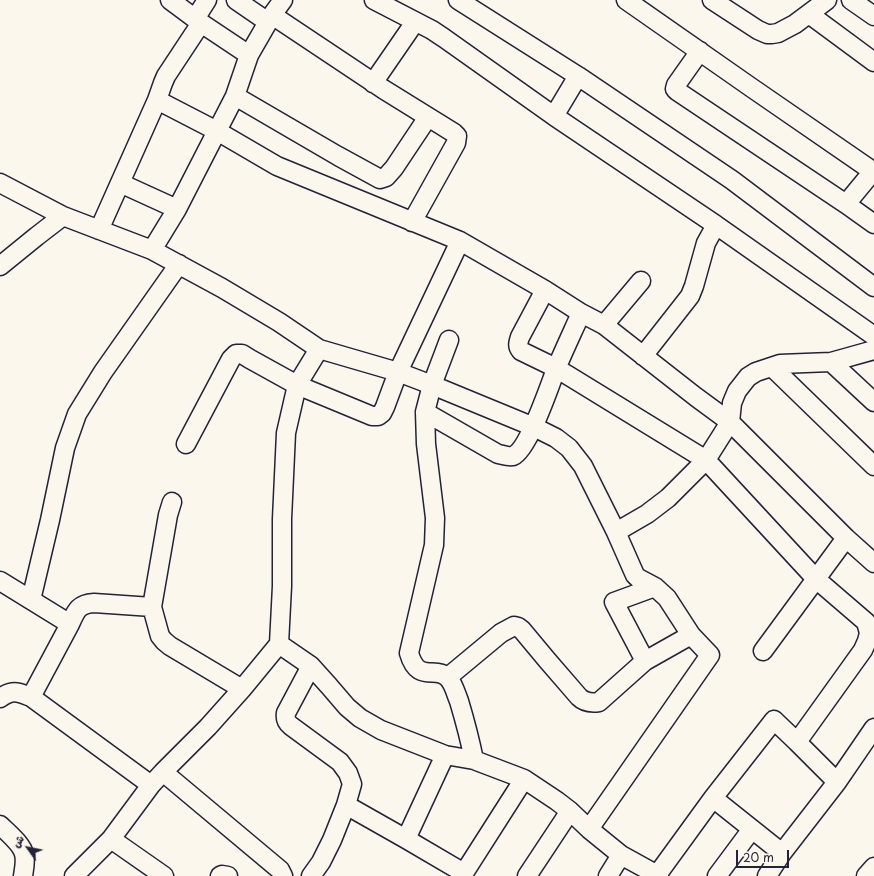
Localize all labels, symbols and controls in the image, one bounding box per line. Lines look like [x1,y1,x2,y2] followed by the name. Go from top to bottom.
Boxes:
[8,828,48,868] north arrow
[7,831,28,851] text: ش
[738,842,791,868] scale bar
[743,848,774,866] text: 20 m

